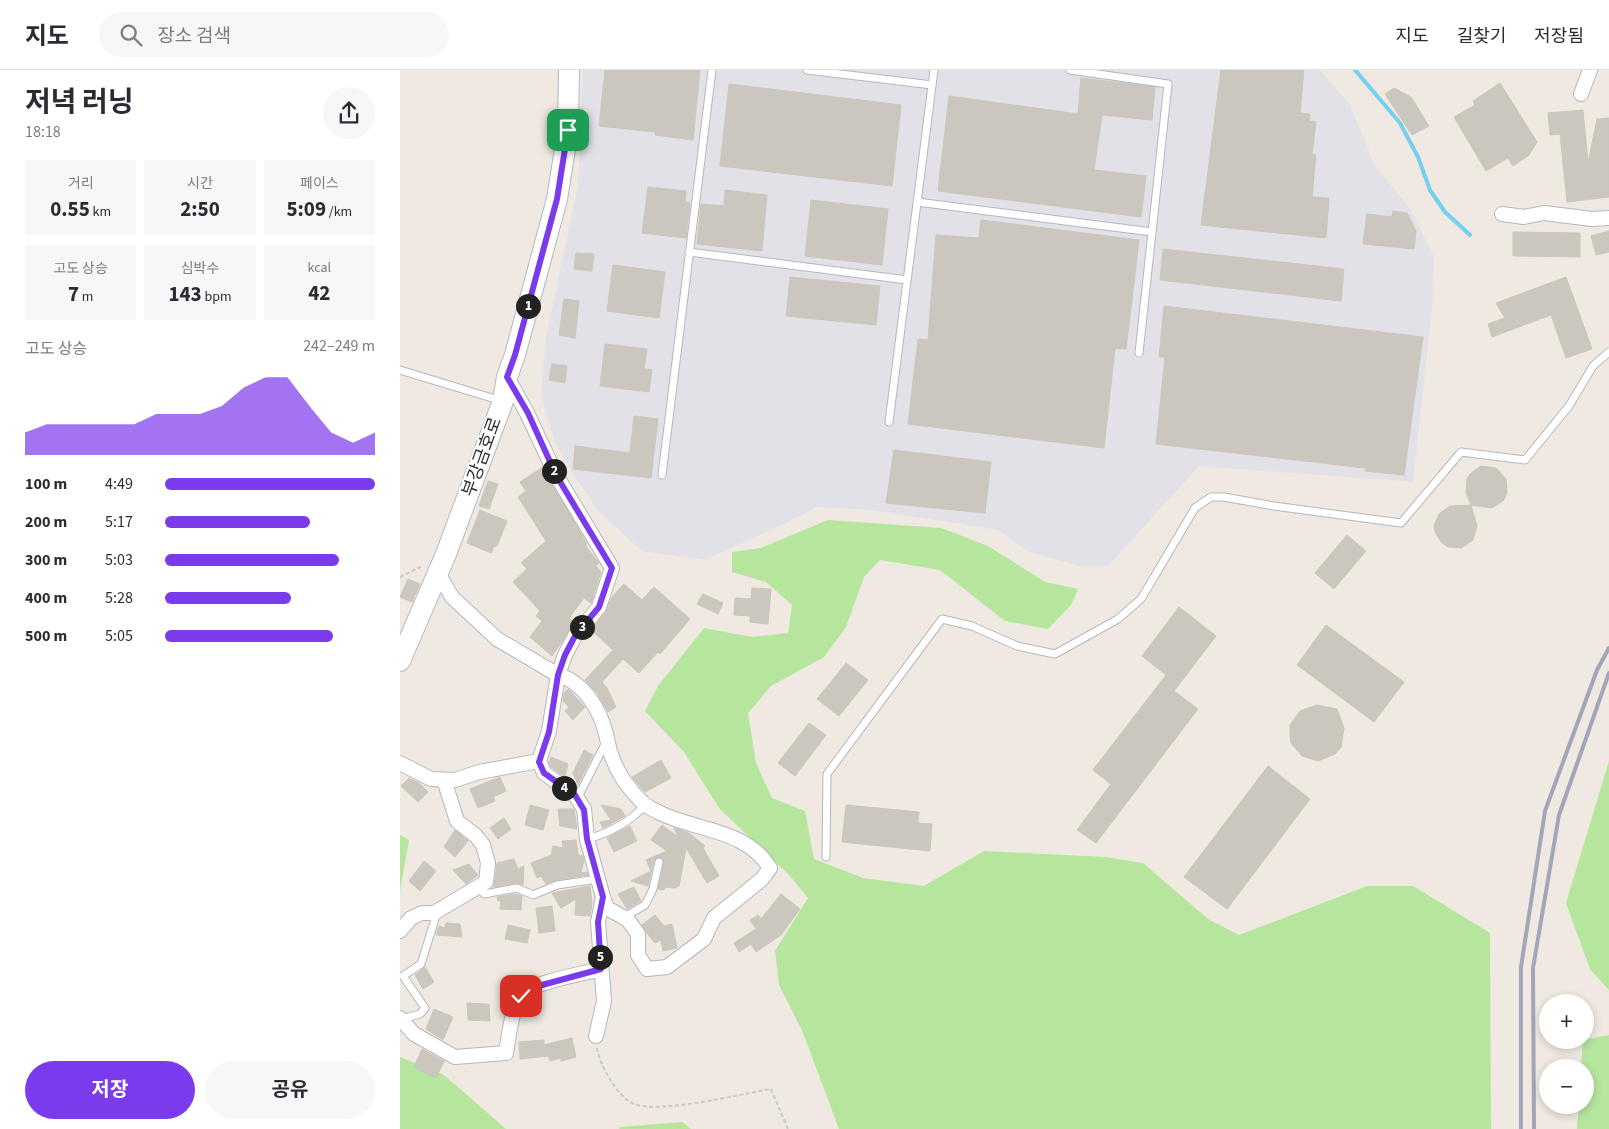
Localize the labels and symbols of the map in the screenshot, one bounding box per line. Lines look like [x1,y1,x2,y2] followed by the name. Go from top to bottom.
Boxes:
[547,109,589,151] pin
[516,294,540,318] pin: 1
[456,414,508,500] street label: 부강금호로
[542,458,566,484] pin: 2
[570,614,594,640] pin: 3
[552,776,576,800] pin: 4
[588,944,612,970] pin: 5
[500,975,542,1017] pin

